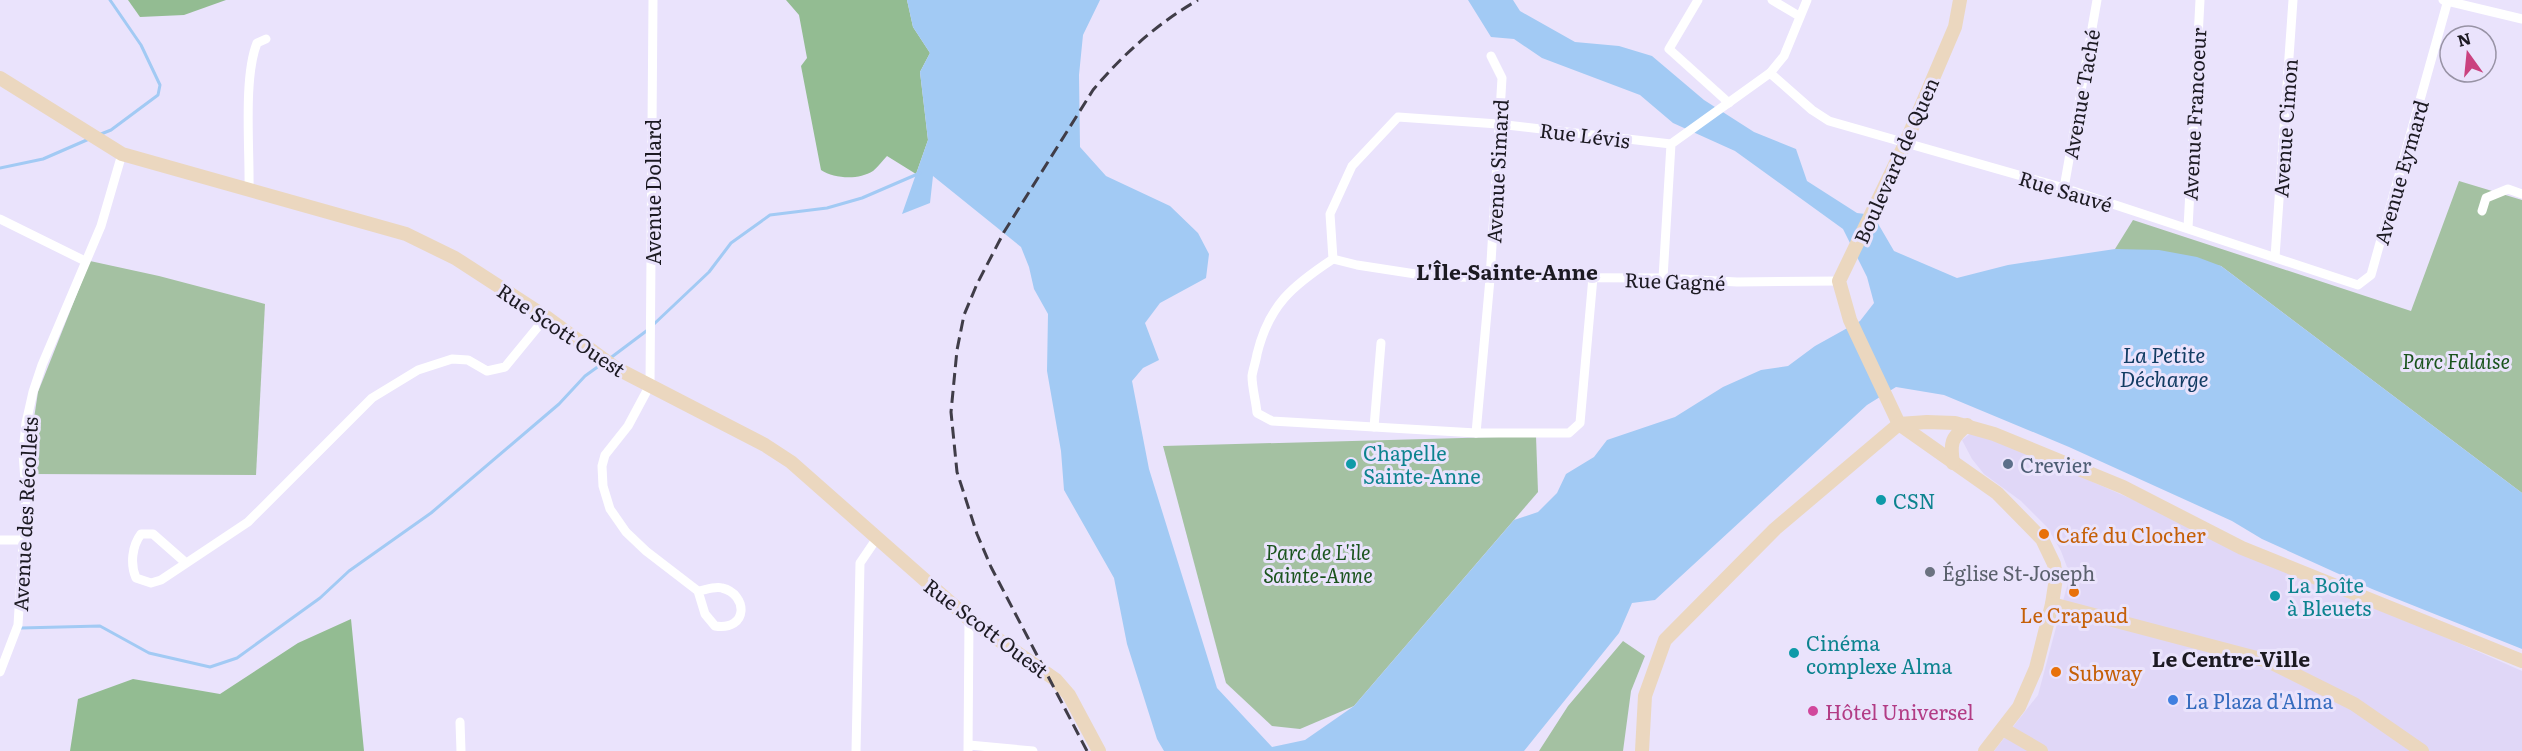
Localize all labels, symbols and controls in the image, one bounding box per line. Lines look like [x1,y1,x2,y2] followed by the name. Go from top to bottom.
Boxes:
[2438,24,2498,84] north arrow
[2454,25,2473,52] text: N
[2173,26,2213,201] street label: Avenue Francoeur
[2054,27,2106,161] street label: Avenue Taché
[2264,58,2304,198] street label: Avenue Cimon
[1845,72,1945,248] street label: Boulevard de Quen
[2365,96,2435,248] street label: Avenue Eymard
[1477,98,1515,244] street label: Avenue Simard
[1538,114,1632,154] street label: Rue Lévis
[637,119,667,265] street label: Avenue Dollard
[2015,162,2117,218] street label: Rue Sauvé
[1416,255,1598,286] district label: L'Île-Sainte-Anne
[1624,263,1726,297] street label: Rue Gagné
[492,275,632,383] street label: Rue Scott Ouest
[2119,338,2209,393] water label: La Petite Décharge
[2402,345,2510,375] park label: Parc Falaise
[4,416,44,612] street label: Avenue des Récollets
[1363,437,1481,490] place label: Chapelle Sainte-Anne
[2020,449,2092,479] place label: Crevier
[1344,457,1358,471] marker: Chapelle Sainte-Anne
[2001,457,2015,471] marker: Crevier
[1893,485,1935,515] place label: CSN
[1874,493,1888,507] marker: CSN
[2056,519,2206,549] place label: Café du Clocher
[2037,527,2051,541] marker: Café du Clocher
[1263,536,1373,589] park label: Parc de L'ile Sainte-Anne
[1942,557,2095,587] place label: Église St-Joseph
[1923,565,1937,579] marker: Église St-Joseph
[2287,569,2371,622] place label: La Boîte à Bleuets
[918,570,1056,684] street label: Rue Scott Ouest
[2067,585,2081,599] marker: Le Crapaud
[2268,589,2282,603] marker: La Boîte à Bleuets
[2020,599,2128,629] place label: Le Crapaud
[1806,627,1953,680] place label: Cinéma complexe Alma
[2152,642,2310,673] district label: Le Centre-Ville
[1787,646,1801,660] marker: Cinéma complexe Alma
[2068,657,2143,687] place label: Subway
[2049,665,2063,679] marker: Subway
[2185,685,2333,715] place label: La Plaza d'Alma
[2166,693,2180,707] marker: La Plaza d'Alma
[1825,696,1974,726] place label: Hôtel Universel
[1806,704,1820,718] marker: Hôtel Universel

